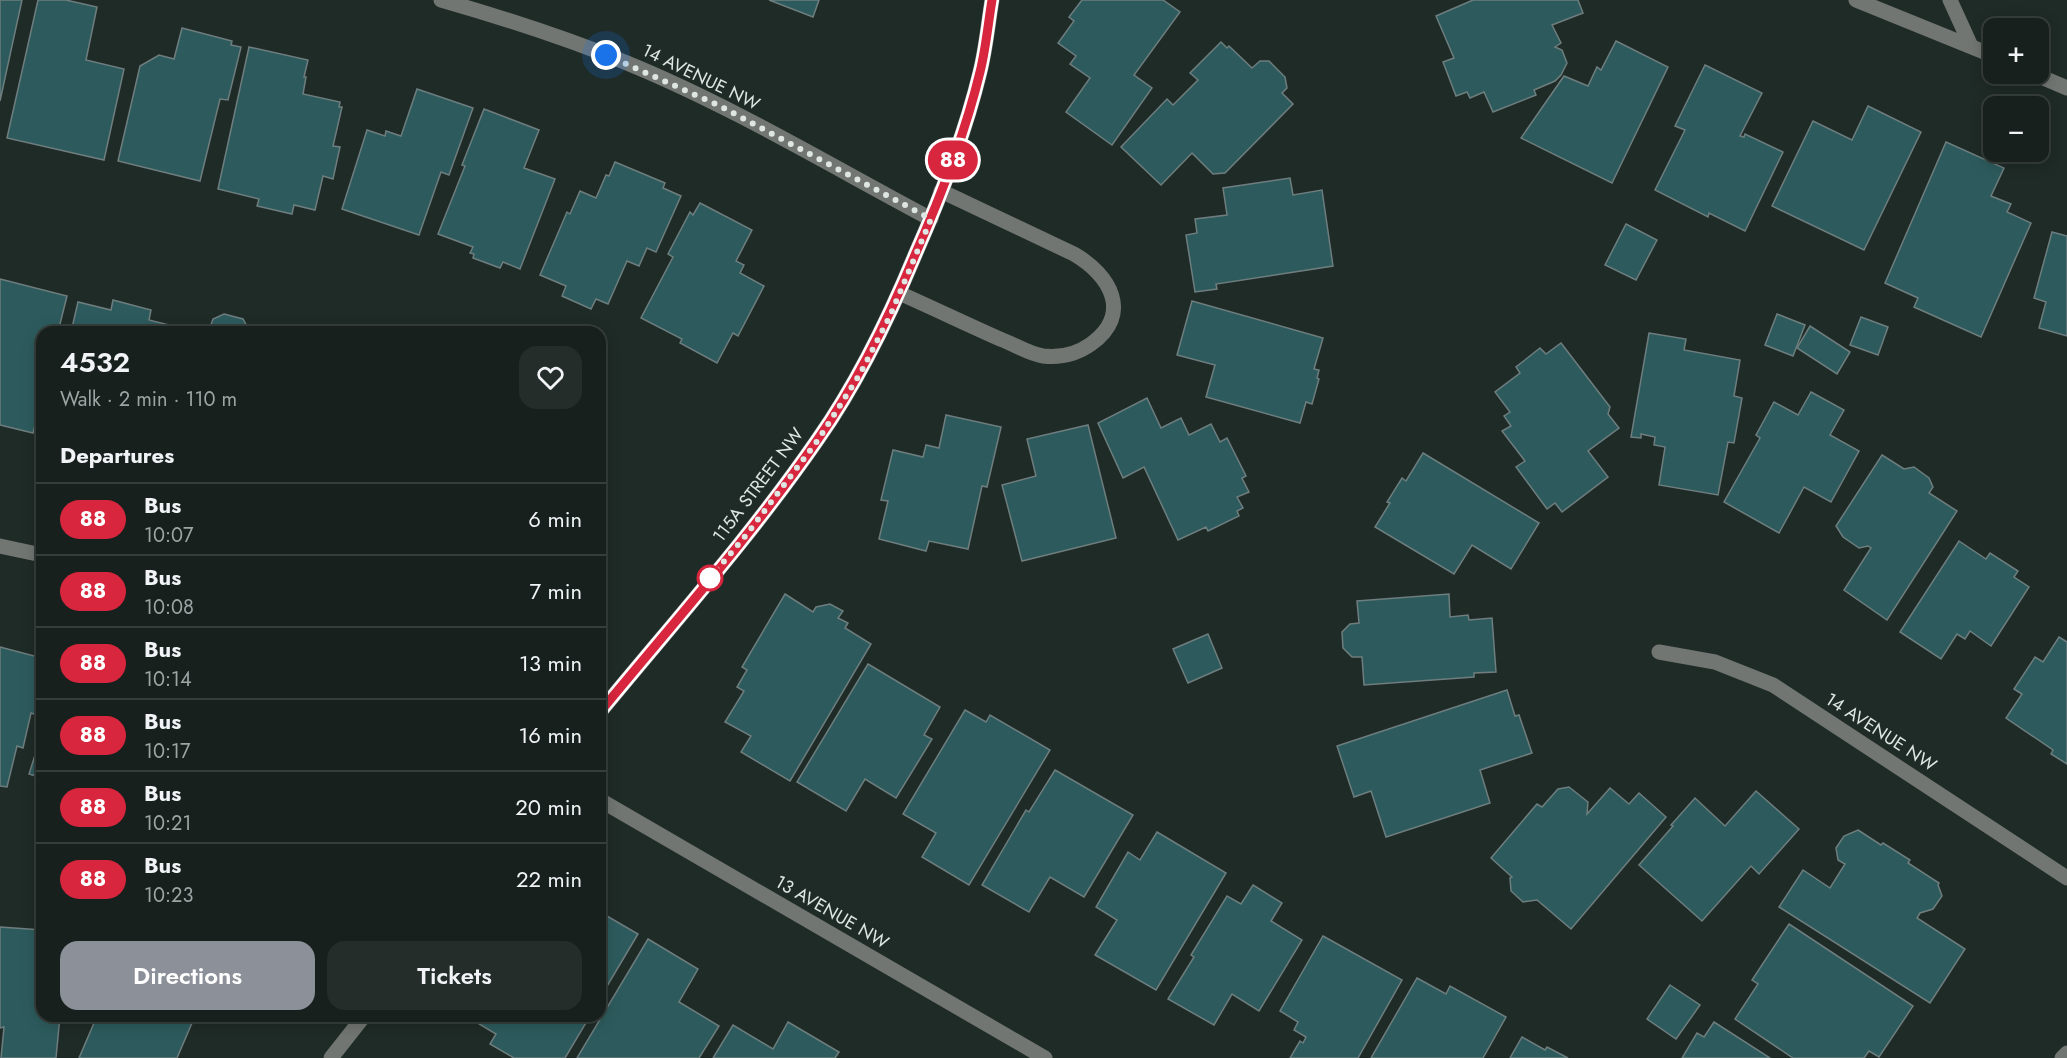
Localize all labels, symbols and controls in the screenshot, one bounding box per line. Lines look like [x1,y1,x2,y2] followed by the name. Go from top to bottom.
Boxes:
[1983,18,2049,162] map controls
[1983,18,2049,84] button: +
[638,37,764,117] street label: 14 AVENUE NW
[591,40,621,70] your location
[1983,96,2049,162] button: −
[926,140,980,180] line badge: 88
[940,145,966,175] text: 88
[60,342,130,383] text: 4532
[519,346,582,409] button: heart
[60,385,237,414] text: Walk · 2 min · 110 m
[706,422,810,548] street label: 115A STREET NW
[60,439,174,471] text: Departures
[144,489,181,521] text: Bus
[528,503,582,535] text: 6 min
[80,504,106,534] text: 88
[144,521,194,550] text: 10:07
[144,561,181,593] text: Bus
[697,565,723,591] unlabelled marker
[529,575,582,607] text: 7 min
[80,576,106,606] text: 88
[144,593,194,622] text: 10:08
[144,633,181,665] text: Bus
[519,647,582,679] text: 13 min
[80,648,106,678] text: 88
[144,665,192,694] text: 10:14
[1820,686,1942,778] street label: 14 AVENUE NW
[144,705,181,737] text: Bus
[518,719,582,751] text: 16 min
[80,720,106,750] text: 88
[144,737,191,766] text: 10:17
[144,777,181,809] text: Bus
[515,791,582,823] text: 20 min
[80,792,106,822] text: 88
[144,809,191,838] text: 10:21
[144,849,181,881] text: Bus
[516,863,582,895] text: 22 min
[80,864,106,894] text: 88
[770,869,894,955] street label: 13 AVENUE NW
[144,881,193,910] text: 10:23
[60,941,315,1010] button: Directions
[327,941,582,1010] button: Tickets

